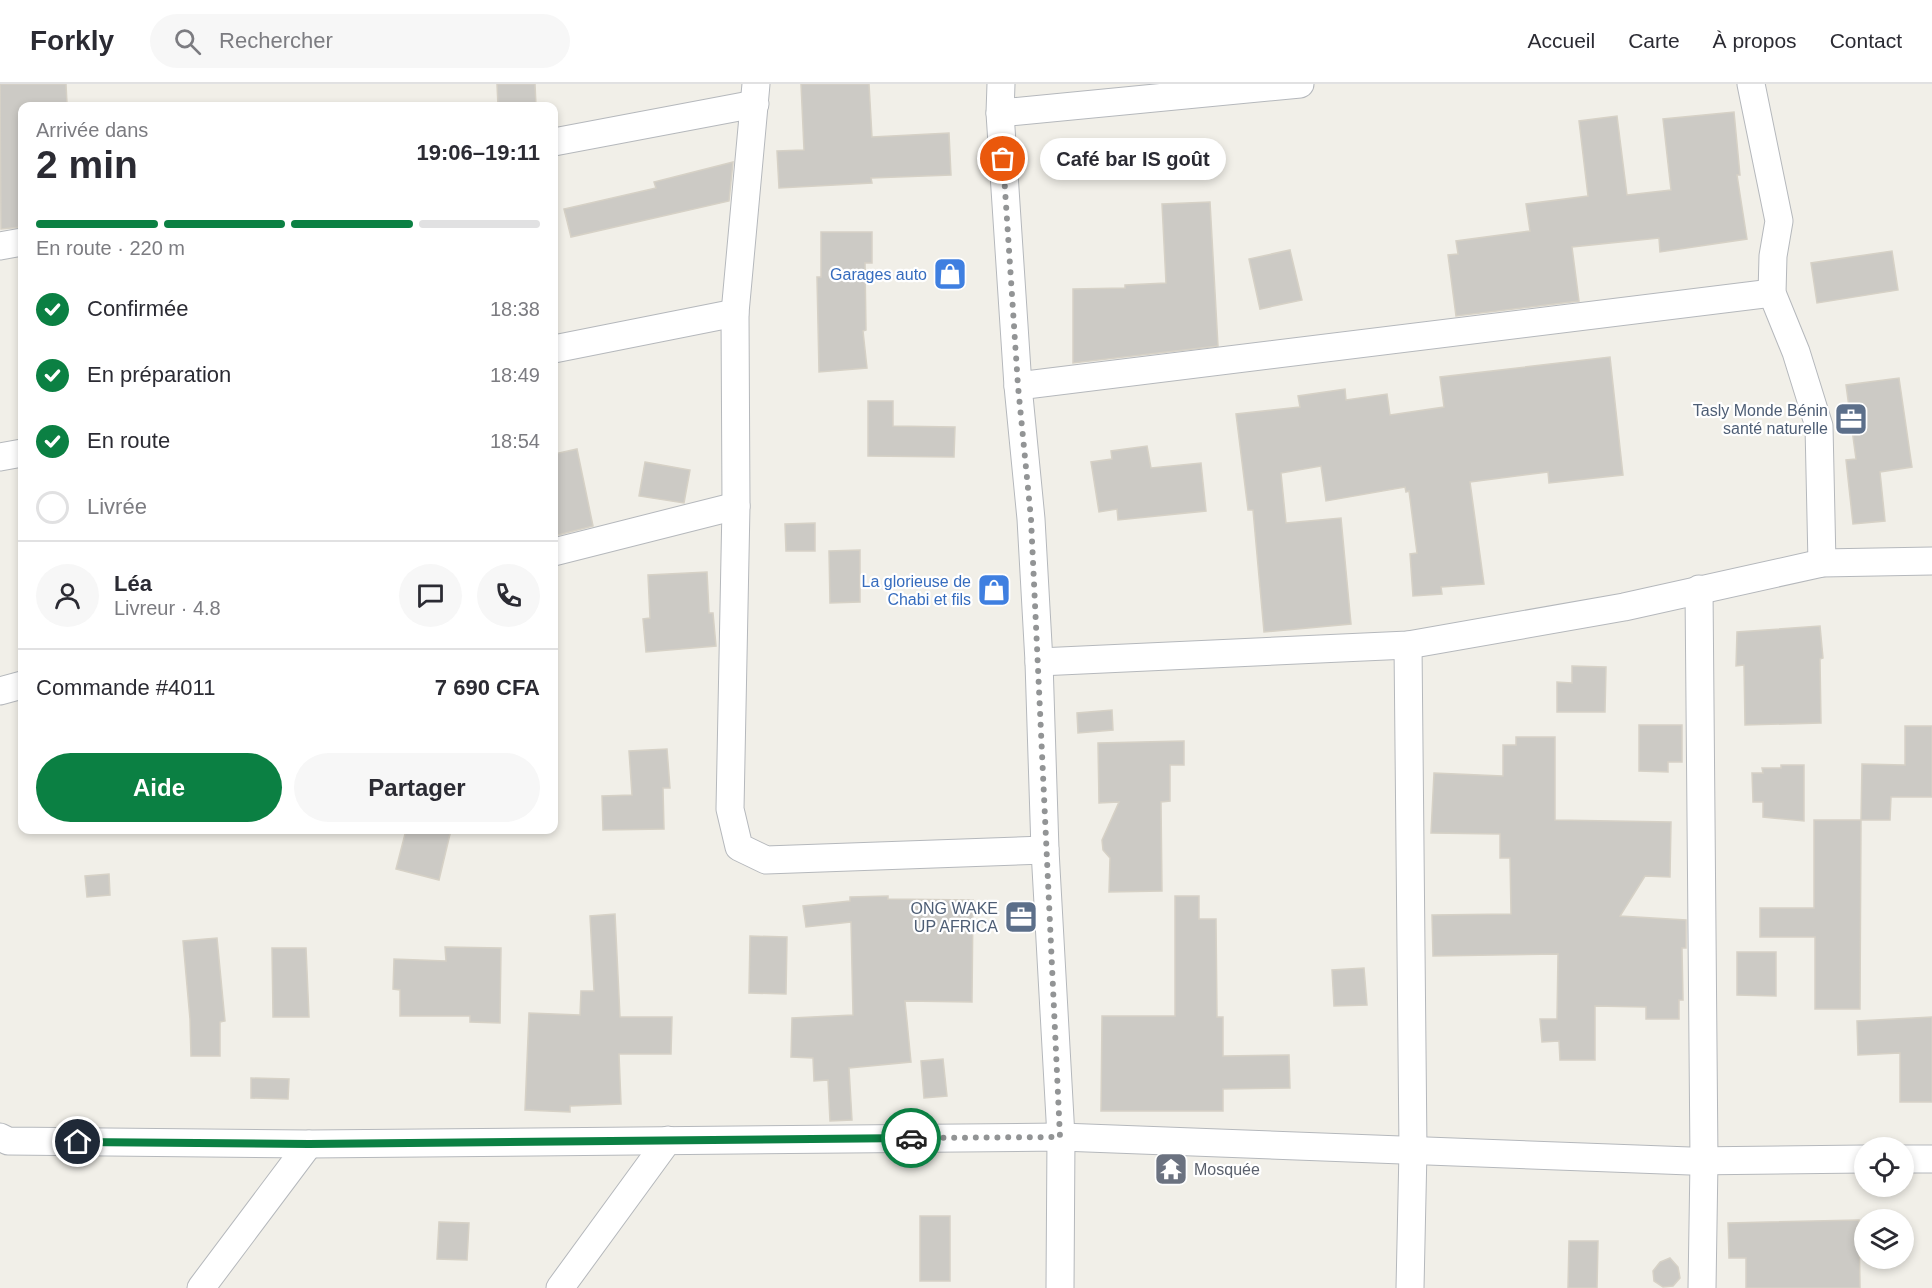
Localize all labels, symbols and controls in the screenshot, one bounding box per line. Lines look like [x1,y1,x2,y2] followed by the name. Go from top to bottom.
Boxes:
[150,14,570,68] search box
[30,25,114,56] text: Forkly
[171,25,204,58] icon: search
[219,28,333,53] text: Rechercher
[1528,29,1595,52] text: Accueil
[1628,29,1680,52] text: Carte
[1713,29,1797,52] text: À propos
[1830,29,1902,52] text: Contact
[36,119,148,141] text: Arrivée dans
[977,133,1028,184] pin
[1039,138,1225,180] callout: Café bar IS goût
[416,140,540,165] text: 19:06–19:11
[986,142,1019,175] icon: bag
[36,143,138,186] text: 2 min
[1056,148,1210,170] text: Café bar IS goût
[36,237,185,259] text: En route · 220 m
[932,256,968,292] shop icon: Garages auto
[830,266,927,283] place label: Garages auto
[36,293,69,326] icon: check
[87,296,188,321] text: Confirmée
[490,298,540,320] text: 18:38
[36,359,69,392] icon: check
[87,362,231,387] text: En préparation
[490,364,540,386] text: 18:49
[1833,401,1869,437] office icon: Tasly Monde Bénin santé naturelle
[1693,402,1828,437] place label: Tasly Monde Bénin santé naturelle
[36,425,69,458] icon: check
[87,428,170,453] text: En route
[490,430,540,452] text: 18:54
[87,494,147,519] text: Livrée
[36,564,99,627] button: person
[399,564,462,627] button: chat
[477,564,540,627] button: phone
[114,571,152,596] text: Léa
[976,572,1012,608] shop icon: La glorieuse de Chabi et fils
[862,573,971,608] place label: La glorieuse de Chabi et fils
[114,597,221,619] text: Livreur · 4.8
[36,675,215,700] text: Commande #4011
[435,675,540,700] text: 7 690 CFA
[36,753,282,822] button: Aide
[294,753,540,822] button: Partager
[1003,899,1039,935] office icon: ONG WAKE UP AFRICA
[911,900,998,935] place label: ONG WAKE UP AFRICA
[881,1108,941,1168] courier
[52,1116,103,1167] pin
[895,1122,928,1155] icon: car
[61,1125,94,1158] icon: home
[1854,1137,1914,1269] map controls
[1854,1137,1914,1197] button: locate
[1153,1151,1189,1187] temple icon: Mosquée
[1194,1161,1260,1178] place label: Mosquée
[1854,1209,1914,1269] button: layers

